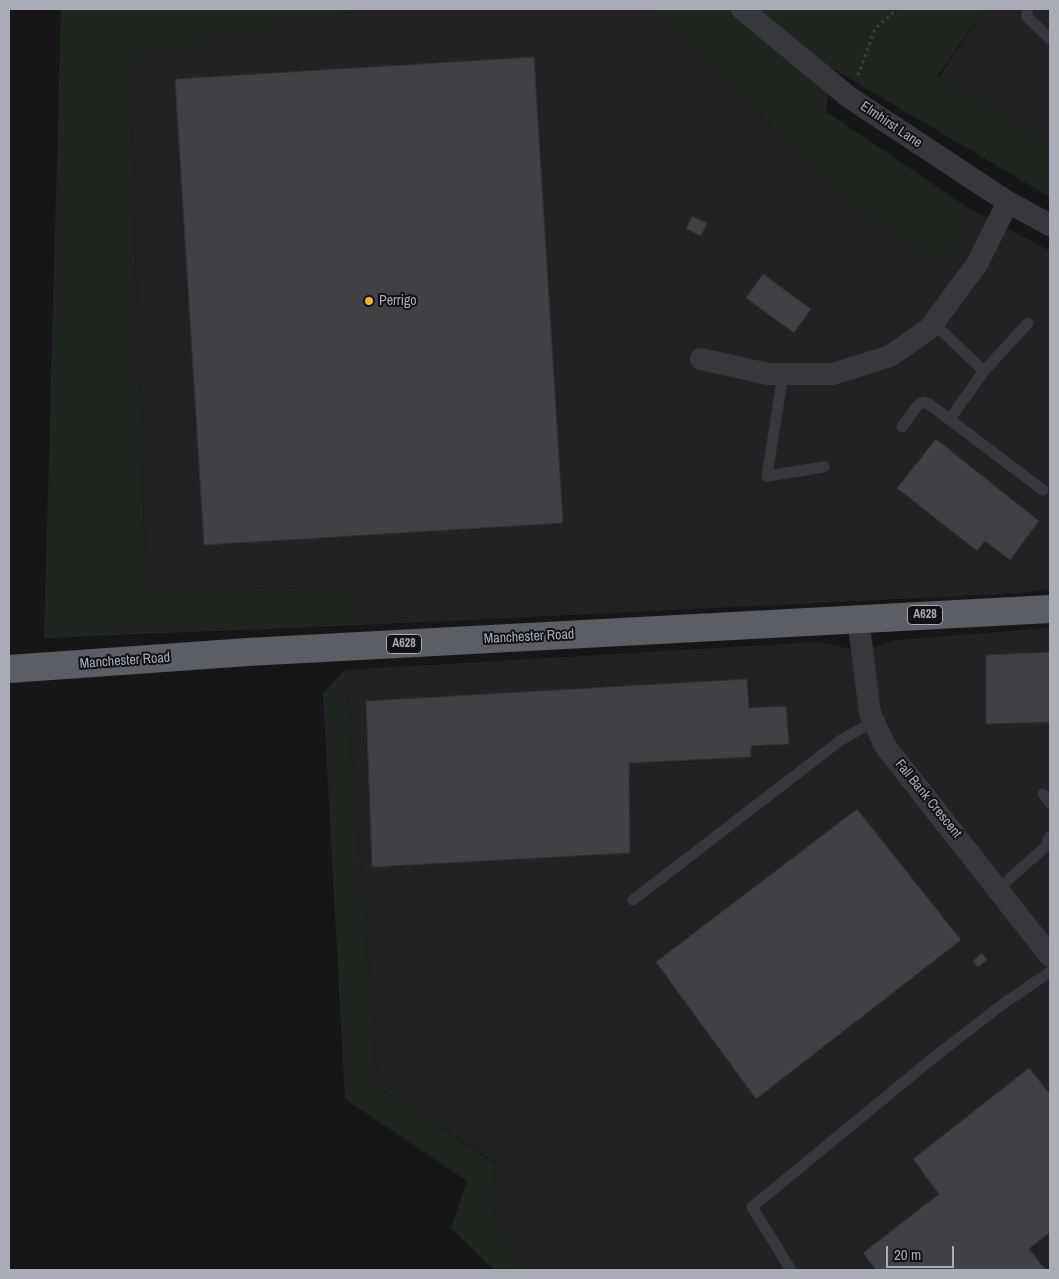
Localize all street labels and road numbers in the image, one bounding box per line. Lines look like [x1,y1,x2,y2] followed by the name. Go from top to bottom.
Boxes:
[857,98,925,152] street label: Elmhirst Lane
[908,606,942,624] road number: A628
[483,626,575,648] street label: Manchester Road
[386,634,422,654] road number: A628
[79,649,171,673] street label: Manchester Road
[891,756,965,842] street label: Fall Bank Crescent

